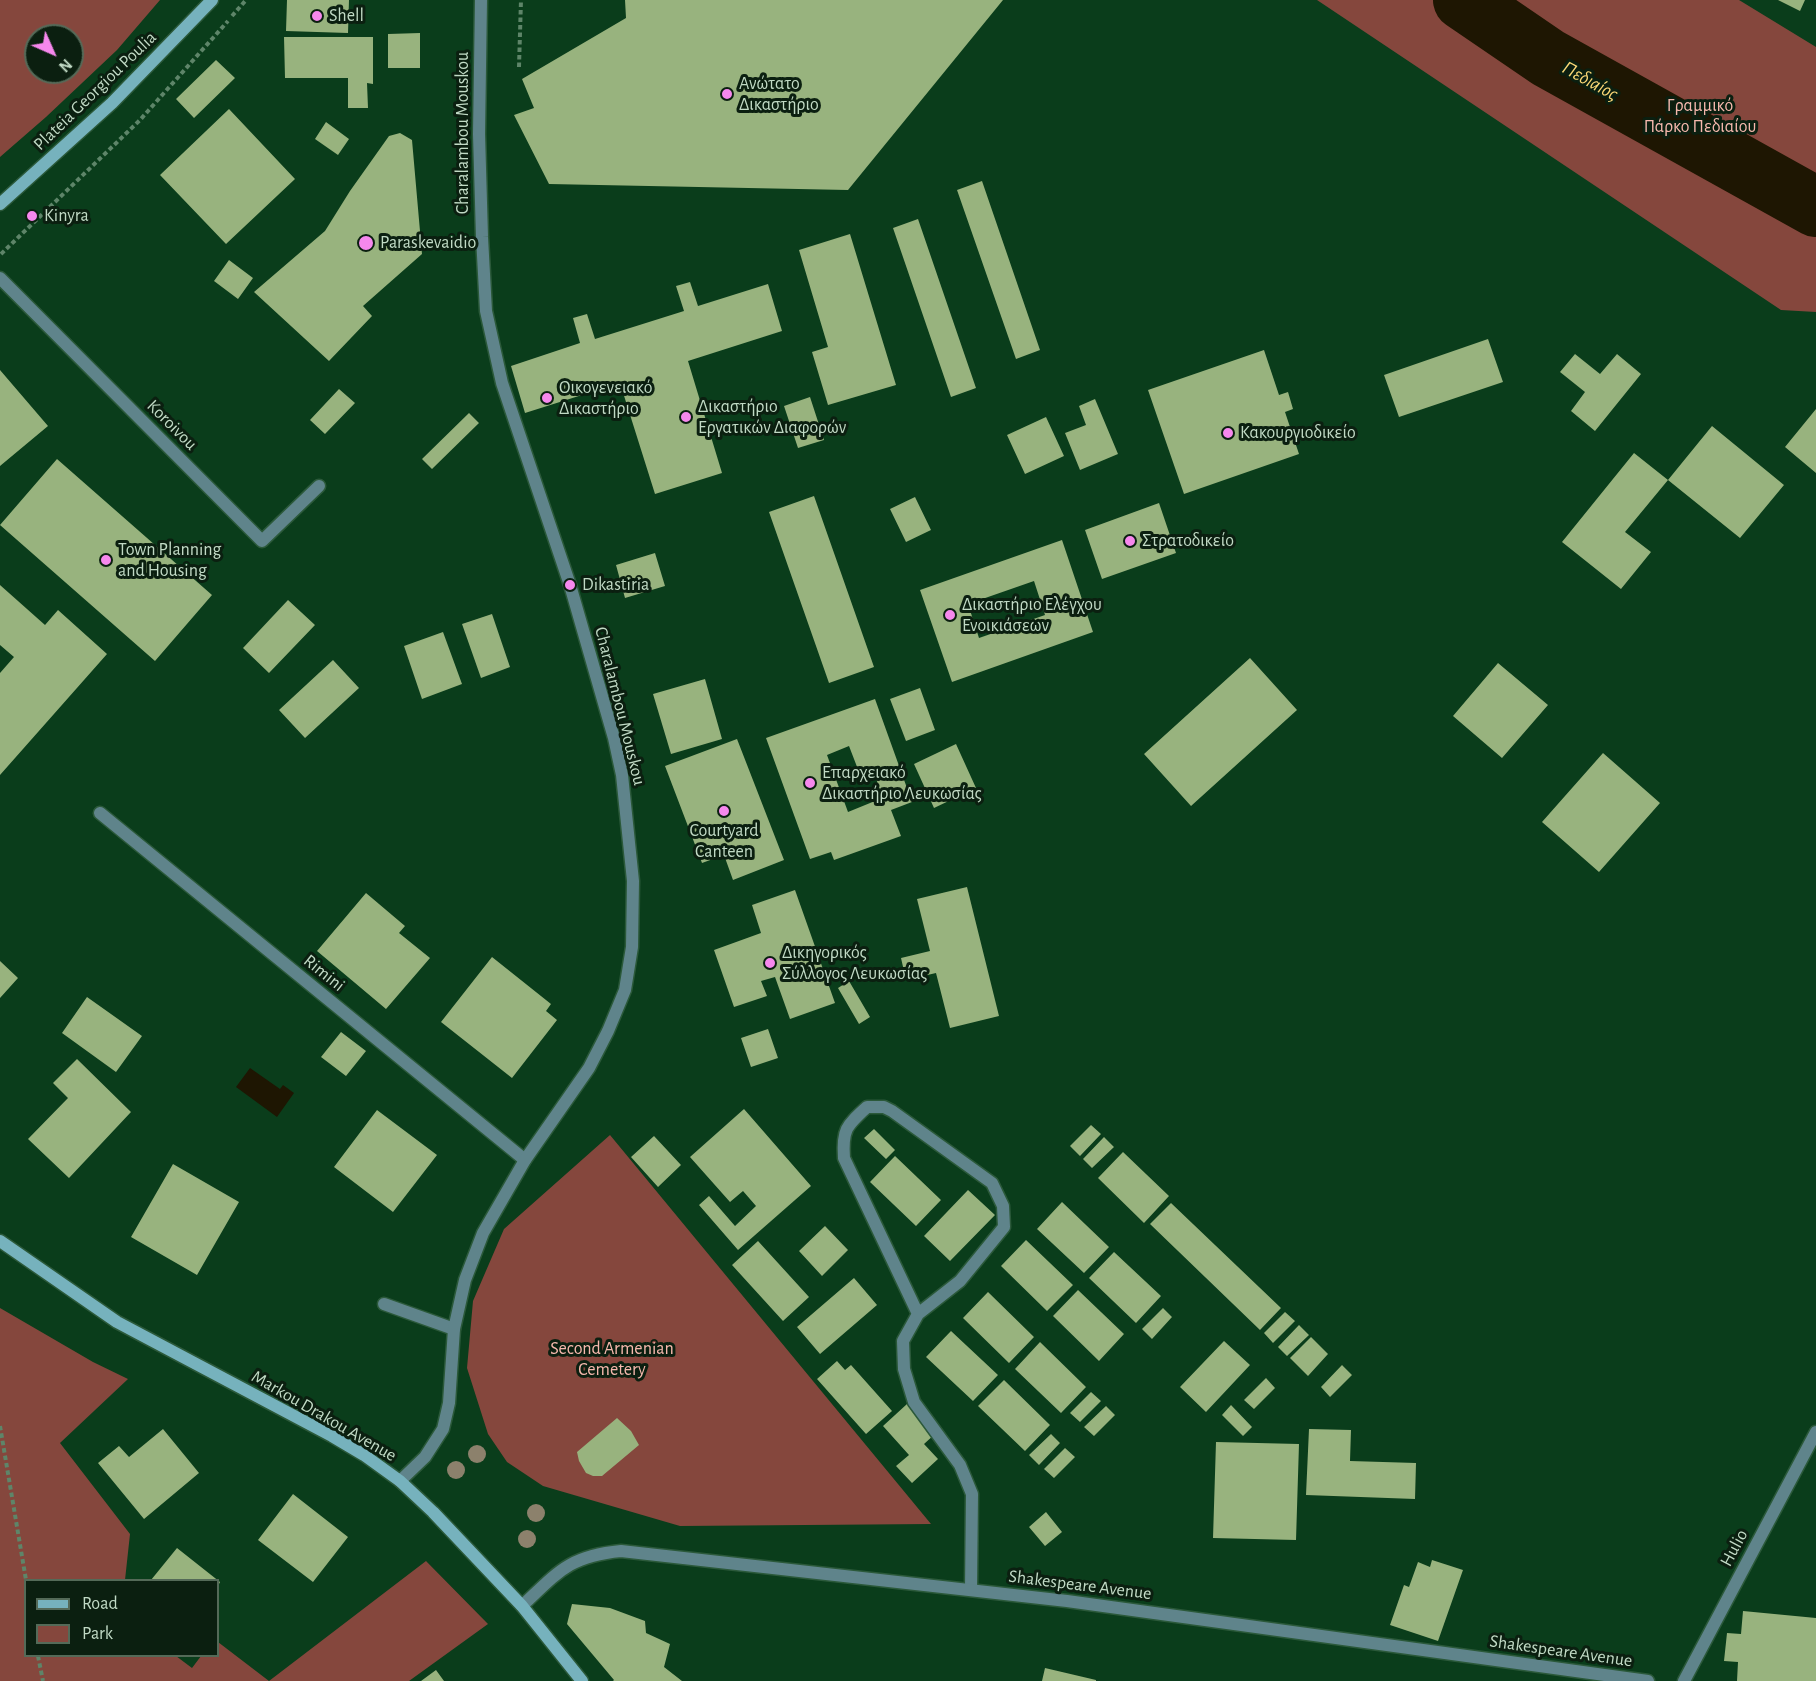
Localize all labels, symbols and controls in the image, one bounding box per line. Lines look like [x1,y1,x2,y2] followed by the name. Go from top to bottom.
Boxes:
[329,5,364,27] place label: Shell
[310,9,324,23] marker: Shell
[24,24,84,84] north arrow
[29,27,161,155] street label: Plateia Georgiou Poulia
[452,52,474,214] street label: Charalambou Mouskou
[56,56,75,75] text: N
[1558,56,1622,106] water label: Πεδιαίος
[739,73,819,116] place label: Ανώτατο Δικαστήριο
[720,87,734,101] marker: Ανώτατο Δικαστήριο
[1644,95,1756,138] park label: Γραμμικό Πάρκο Πεδιαίου
[44,205,89,227] place label: Kinyra
[25,209,39,223] marker: Kinyra
[380,232,476,254] place label: Paraskevaidio
[357,234,375,252] marker: Paraskevaidio
[559,377,652,420] place label: Οικογενειακό Δικαστήριο
[540,391,554,405] marker: Οικογενειακό Δικαστήριο
[142,395,202,455] street label: Koroivou
[698,396,846,438] place label: Δικαστήριο Εργατικών Διαφορών
[679,410,693,424] marker: Δικαστήριο Εργατικών Διαφορών
[1240,422,1356,444] place label: Κακουργιοδικείο
[1221,426,1235,440] marker: Κακουργιοδικείο
[1142,530,1234,552] place label: Στρατοδικείο
[1123,534,1137,548] marker: Στρατοδικείο
[118,539,221,582] place label: Town Planning and Housing
[99,553,113,567] marker: Town Planning and Housing
[582,574,649,596] place label: Dikastiria
[563,578,577,592] marker: Dikastiria
[962,594,1102,636] place label: Δικαστήριο Ελέγχου Ενοικιάσεων
[943,608,957,622] marker: Δικαστήριο Ελέγχου Ενοικιάσεων
[590,625,650,787] street label: Charalambou Mouskou
[822,762,982,804] place label: Επαρχειακό Δικαστήριο Λευκωσίας
[803,776,817,790] marker: Επαρχειακό Δικαστήριο Λευκωσίας
[717,804,731,818] marker: Courtyard Canteen
[689,820,759,862] place label: Courtyard Canteen
[782,942,927,984] place label: Δικηγορικός Σύλλογος Λευκωσίας
[299,950,349,996] street label: Rimini
[763,956,777,970] marker: Δικηγορικός Σύλλογος Λευκωσίας
[550,1338,674,1380] park label: Second Armenian Cemetery
[248,1366,400,1466] street label: Markou Drakou Avenue
[1715,1526,1753,1570] street label: Hulio
[1007,1566,1153,1604] street label: Shakespeare Avenue
[24,1579,219,1657] legend
[82,1595,118,1613] text: Road
[82,1625,113,1643] text: Park
[1488,1630,1634,1672] street label: Shakespeare Avenue

